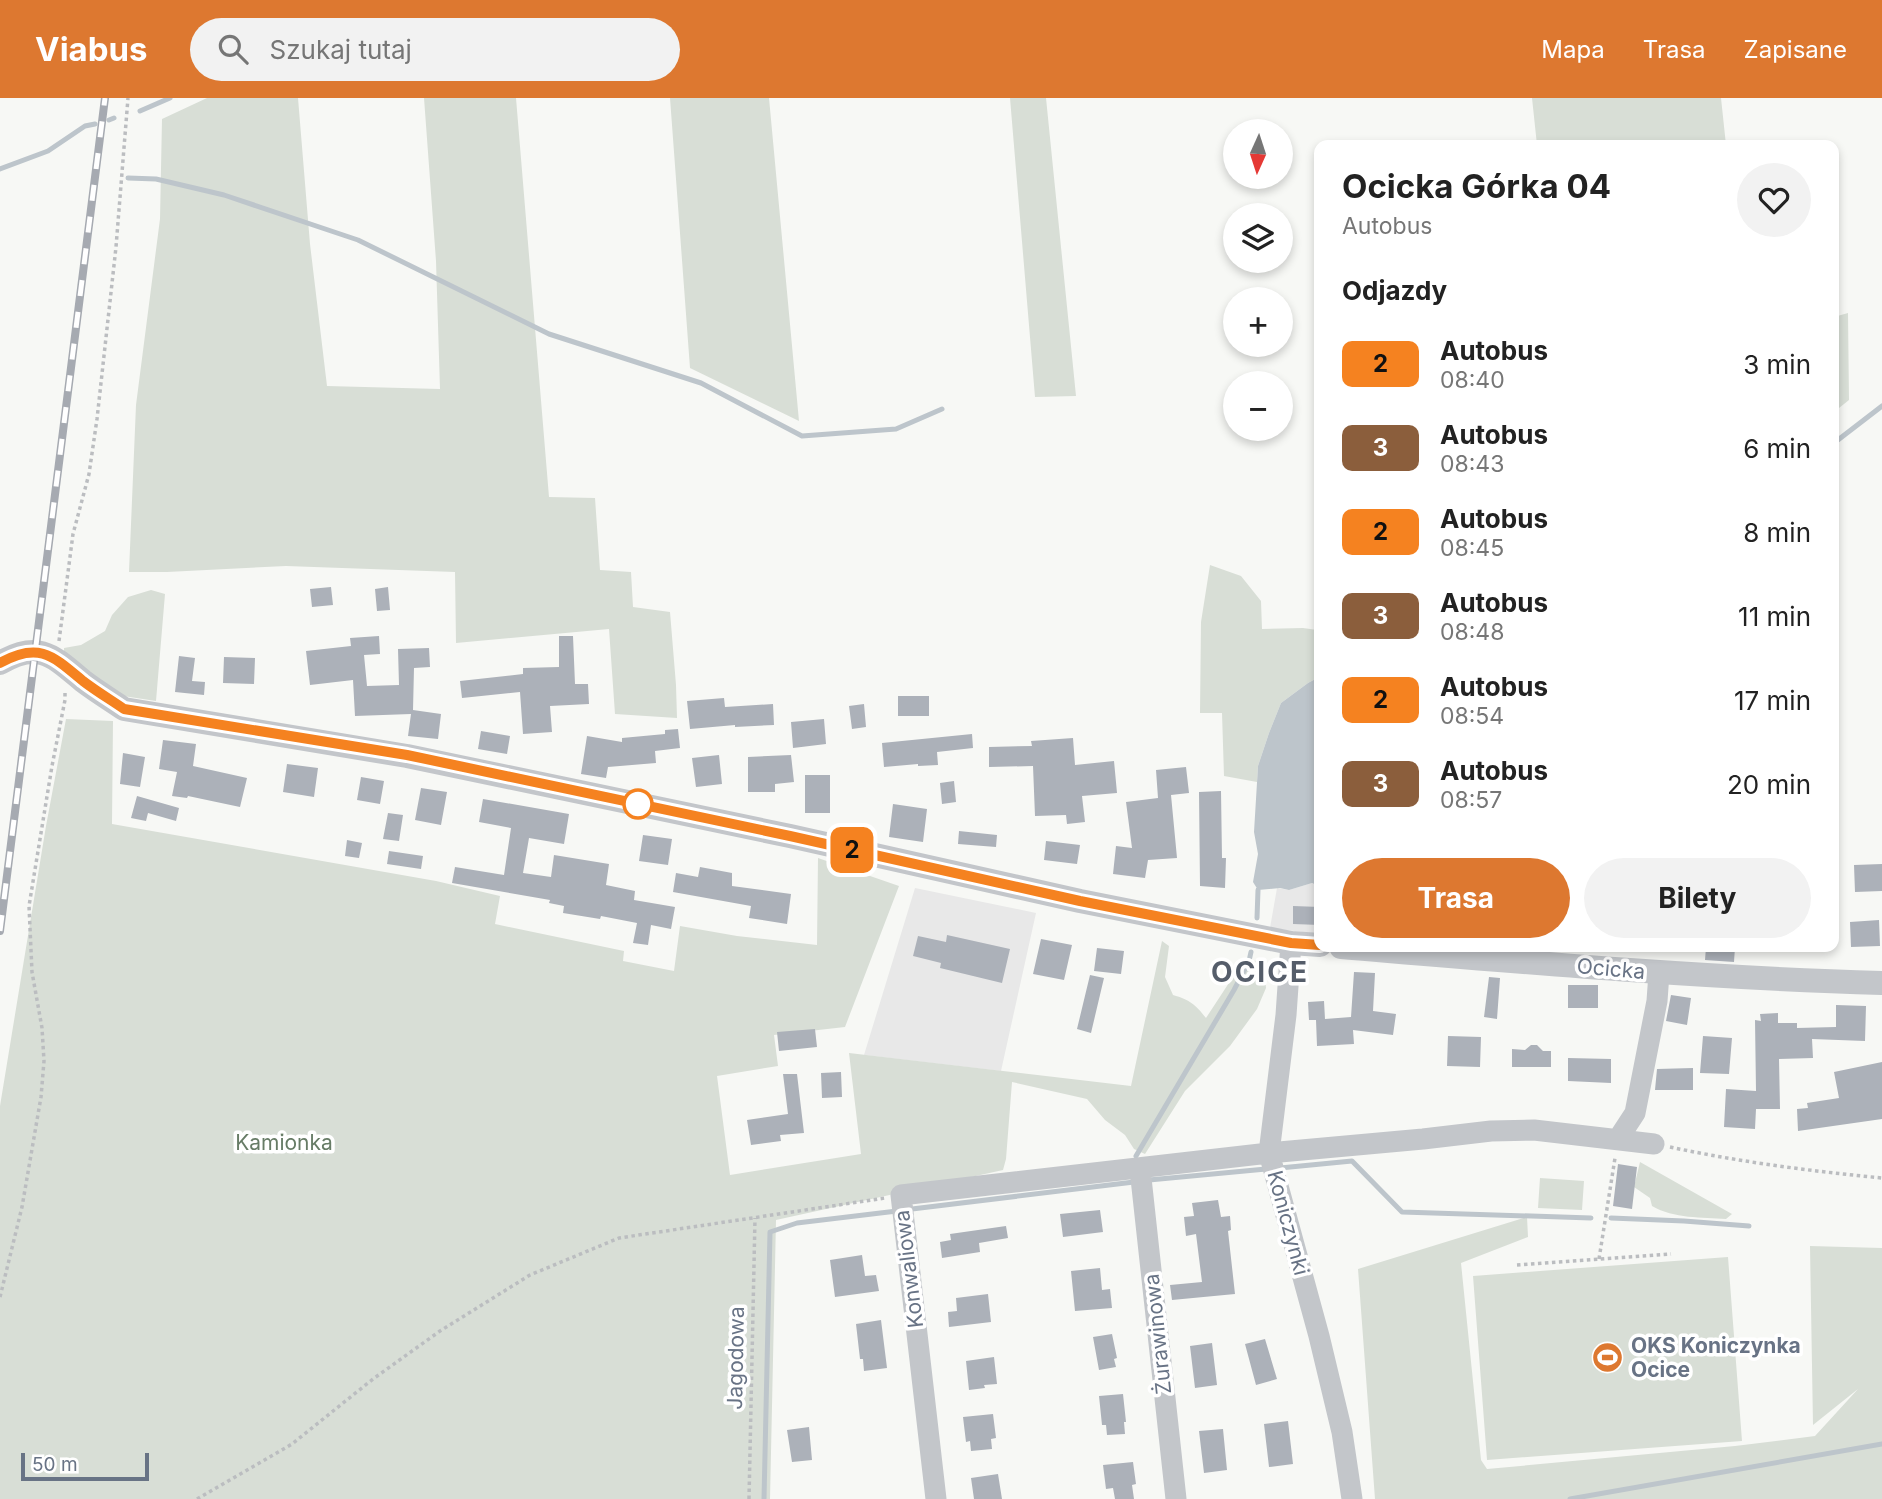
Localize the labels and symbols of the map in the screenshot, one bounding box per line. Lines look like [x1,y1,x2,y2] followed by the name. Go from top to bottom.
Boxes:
[1223,119,1293,189] north arrow
[623,789,653,819] unlabelled marker
[829,827,875,873] line badge: 2
[1576,953,1646,984] street label: Ocicka
[1211,955,1309,989] district label: OCICE
[235,1130,333,1155] park label: Kamionka
[1262,1168,1314,1278] street label: Koniczynki
[889,1209,928,1329] street label: Konwaliowa
[1138,1272,1176,1396] street label: Żurawinowa
[722,1306,749,1410] street label: Jagodowa
[1631,1333,1801,1382] place label: OKS Koniczynka Ocice
[1591,1341,1625,1375] sports icon: OKS Koniczynka Ocice
[21,1450,149,1482] scale bar

